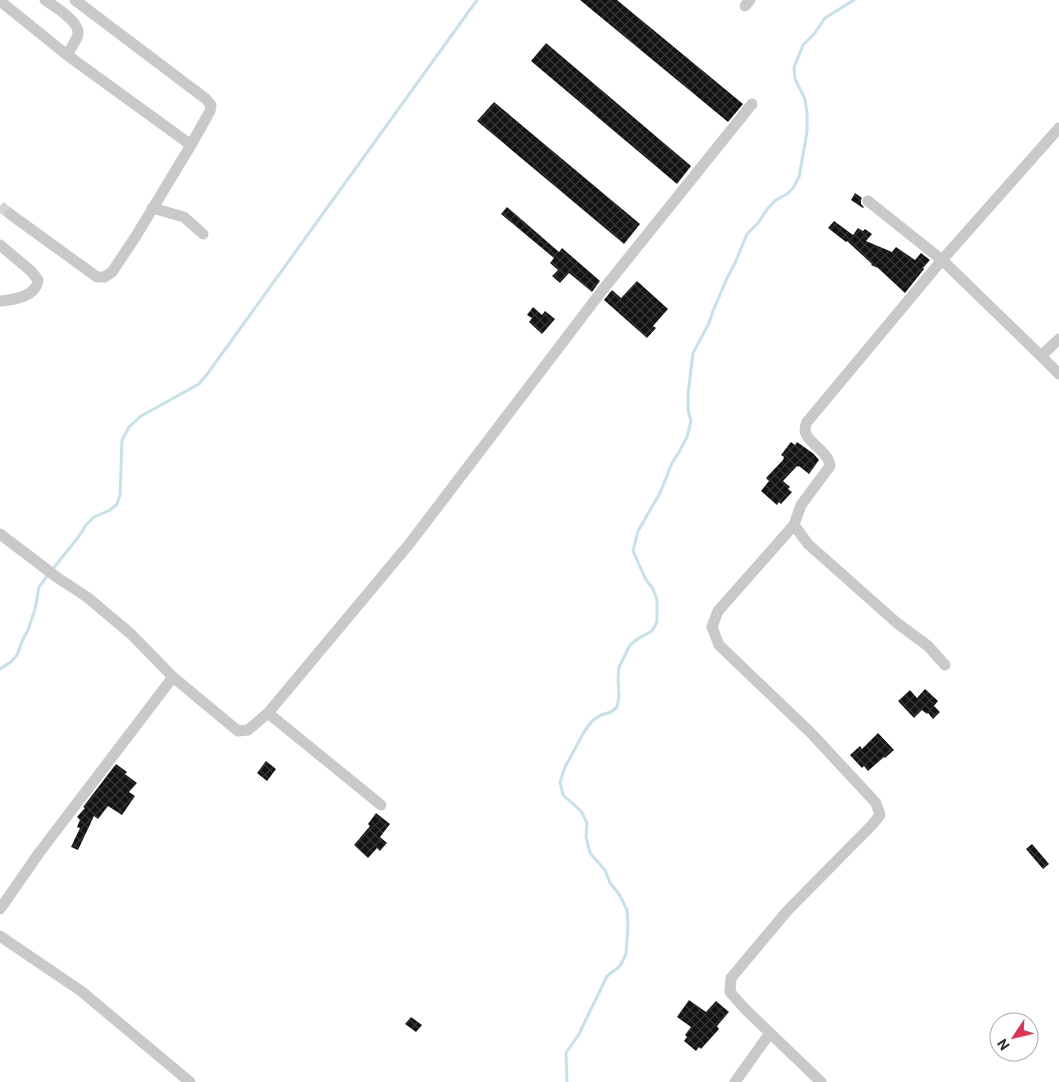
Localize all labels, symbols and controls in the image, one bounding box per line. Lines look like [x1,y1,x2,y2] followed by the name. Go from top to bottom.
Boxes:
[989,1012,1039,1062] north arrow
[994,1036,1013,1053] text: N

